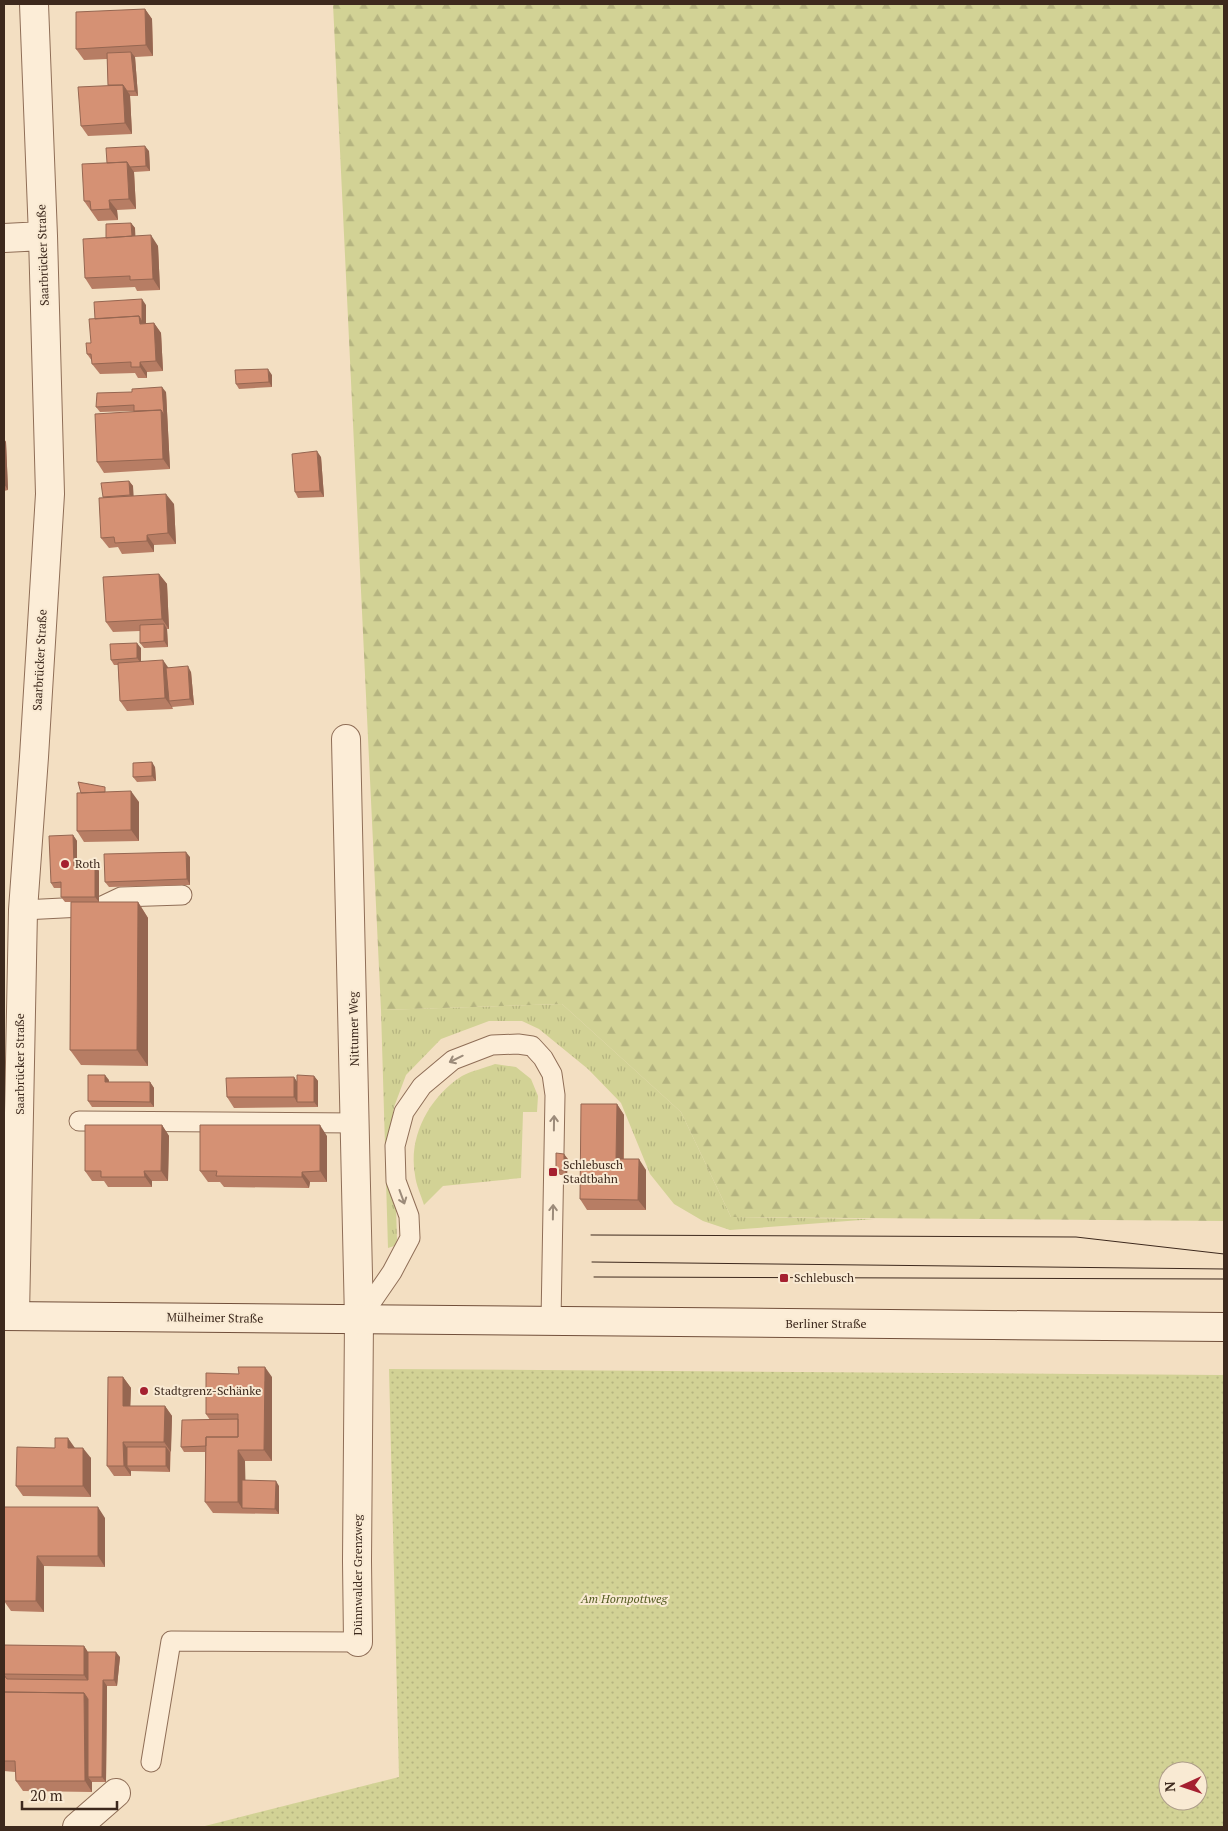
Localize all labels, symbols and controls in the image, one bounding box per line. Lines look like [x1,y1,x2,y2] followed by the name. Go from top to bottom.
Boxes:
[33,204,52,306] street label: Saarbrücker Straße
[29,609,50,711] street label: Saarbrücker Straße
[75,856,100,871] place label: Roth
[59,858,71,870] marker: Roth
[345,991,362,1067] street label: Nittumer Weg
[12,1013,27,1115] street label: Saarbrücker Straße
[449,1055,464,1065] one-way arrow
[549,1115,559,1132] one-way arrow
[563,1157,623,1186] place label: Schlebusch Stadtbahn
[547,1166,559,1178] marker: Schlebusch Stadtbahn
[398,1189,407,1204] one-way arrow
[548,1204,557,1220] one-way arrow
[794,1270,854,1285] place label: Schlebusch
[778,1272,790,1284] marker: Schlebusch
[167,1309,264,1326] street label: Mülheimer Straße
[785,1316,867,1331] street label: Berliner Straße
[154,1383,261,1398] place label: Stadtgrenz-Schänke
[138,1385,150,1397] marker: Stadtgrenz-Schänke
[350,1514,365,1635] street label: Dünnwalder Grenzweg
[580,1591,668,1606] park label: Am Hornpottweg
[1158,1761,1208,1811] north arrow
[22,1778,118,1810] scale bar
[1160,1781,1179,1793] text: N
[30,1785,63,1805] text: 20 m

